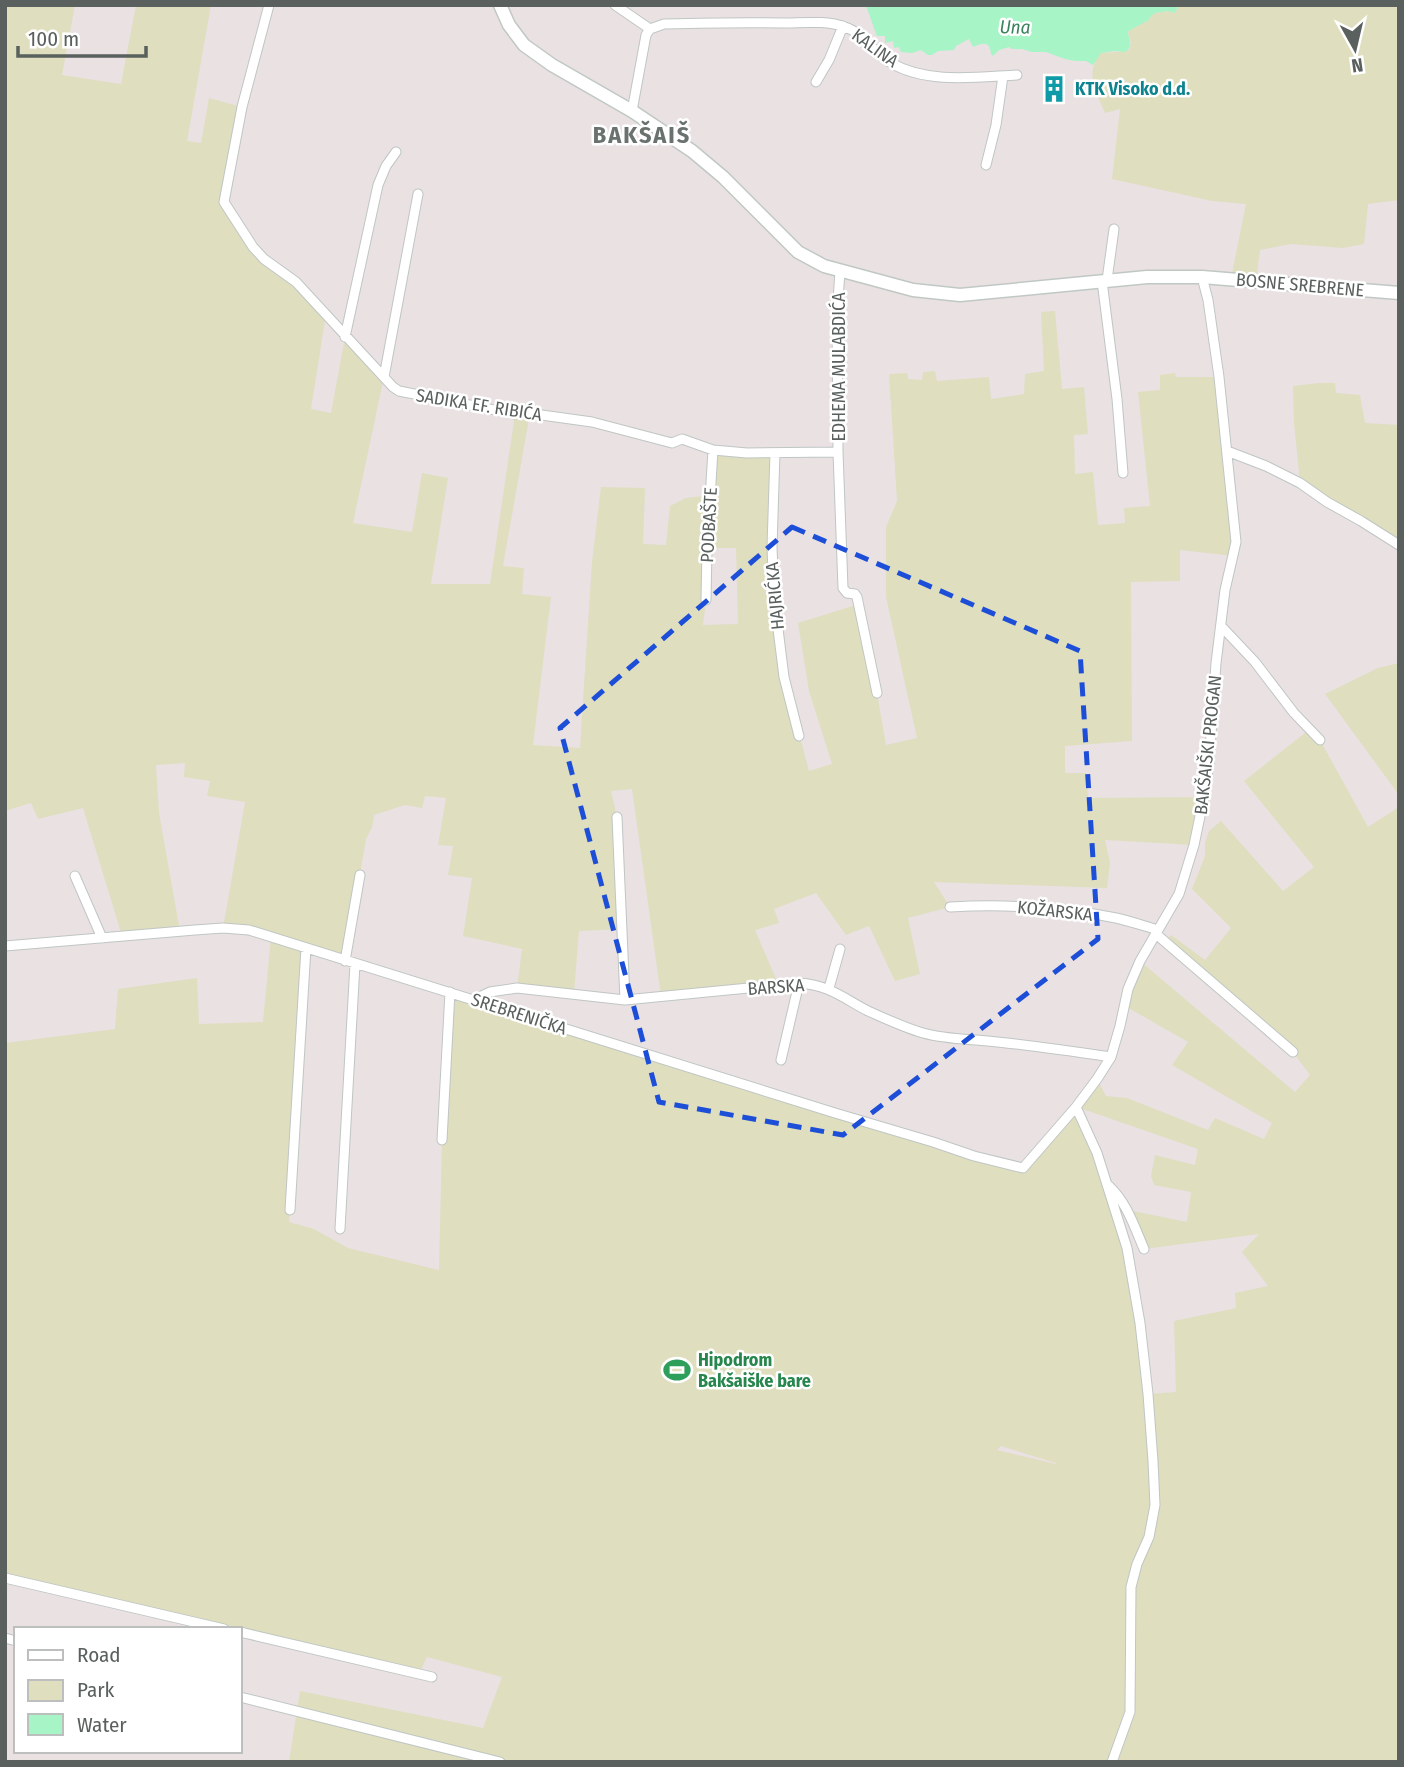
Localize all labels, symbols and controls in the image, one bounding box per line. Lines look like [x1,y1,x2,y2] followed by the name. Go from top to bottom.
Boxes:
[18,14,145,58] scale bar
[1320,14,1390,84] north arrow
[999,15,1031,39] water label: Una
[847,24,903,73] street label: KALINA
[28,26,79,52] text: 100 m
[1350,53,1365,78] text: N
[1039,74,1069,104] building icon: KTK Visoko d.d.
[1075,78,1190,100] place label: KTK Visoko d.d.
[593,120,691,149] district label: BAKŠAIŠ
[1235,268,1365,302] street label: BOSNE SREBRENE
[828,292,850,442] street label: EDHEMA MULABDIĆA
[414,384,544,426] street label: SADIKA EF. RIBIĆA
[696,487,722,563] street label: PODBAŠTE
[761,561,789,631] street label: HAJRIĆKA
[1190,674,1226,816] street label: BAKŠAIŠKI PROGAN
[1016,896,1094,926] street label: KOŽARSKA
[747,974,806,1000] street label: BARSKA
[468,988,570,1040] street label: SREBRENIČKA
[698,1349,811,1392] place label: Hipodrom Bakšaiške bare
[662,1355,692,1385] sports icon: Hipodrom Bakšaiške bare
[14,1627,242,1753] legend
[77,1642,121,1668] text: Road
[77,1677,115,1703] text: Park
[77,1712,127,1738] text: Water

